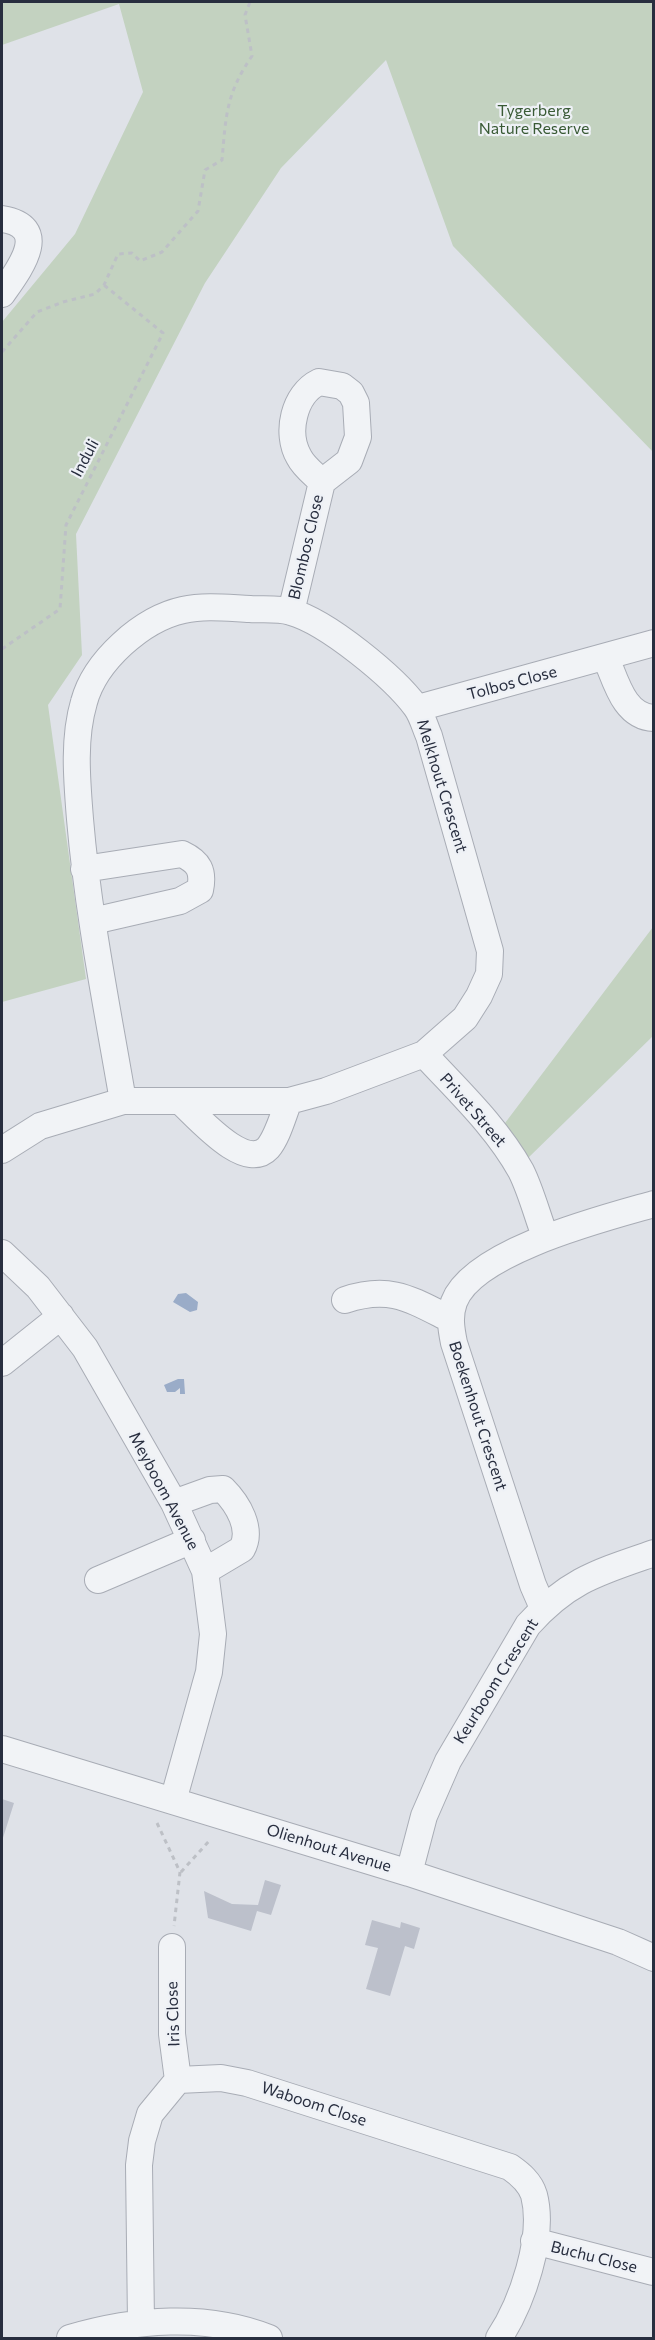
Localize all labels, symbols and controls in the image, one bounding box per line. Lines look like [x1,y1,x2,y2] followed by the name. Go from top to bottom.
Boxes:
[479,101,589,139] park label: Tygerberg Nature Reserve
[67,436,103,480] street label: Induli
[285,493,327,601] street label: Blombos Close
[465,662,559,704] street label: Tolbos Close
[413,717,471,855] street label: Melkhout Crescent
[436,1069,510,1151] street label: Privet Street
[445,1339,511,1493] street label: Boekenhout Crescent
[125,1429,203,1553] street label: Meyboom Avenue
[450,1615,542,1747] street label: Keurboom Crescent
[264,1820,394,1876] street label: Olienhout Avenue
[162,1981,184,2047] street label: Iris Close
[259,2078,369,2130] street label: Waboom Close
[549,2237,639,2277] street label: Buchu Close

